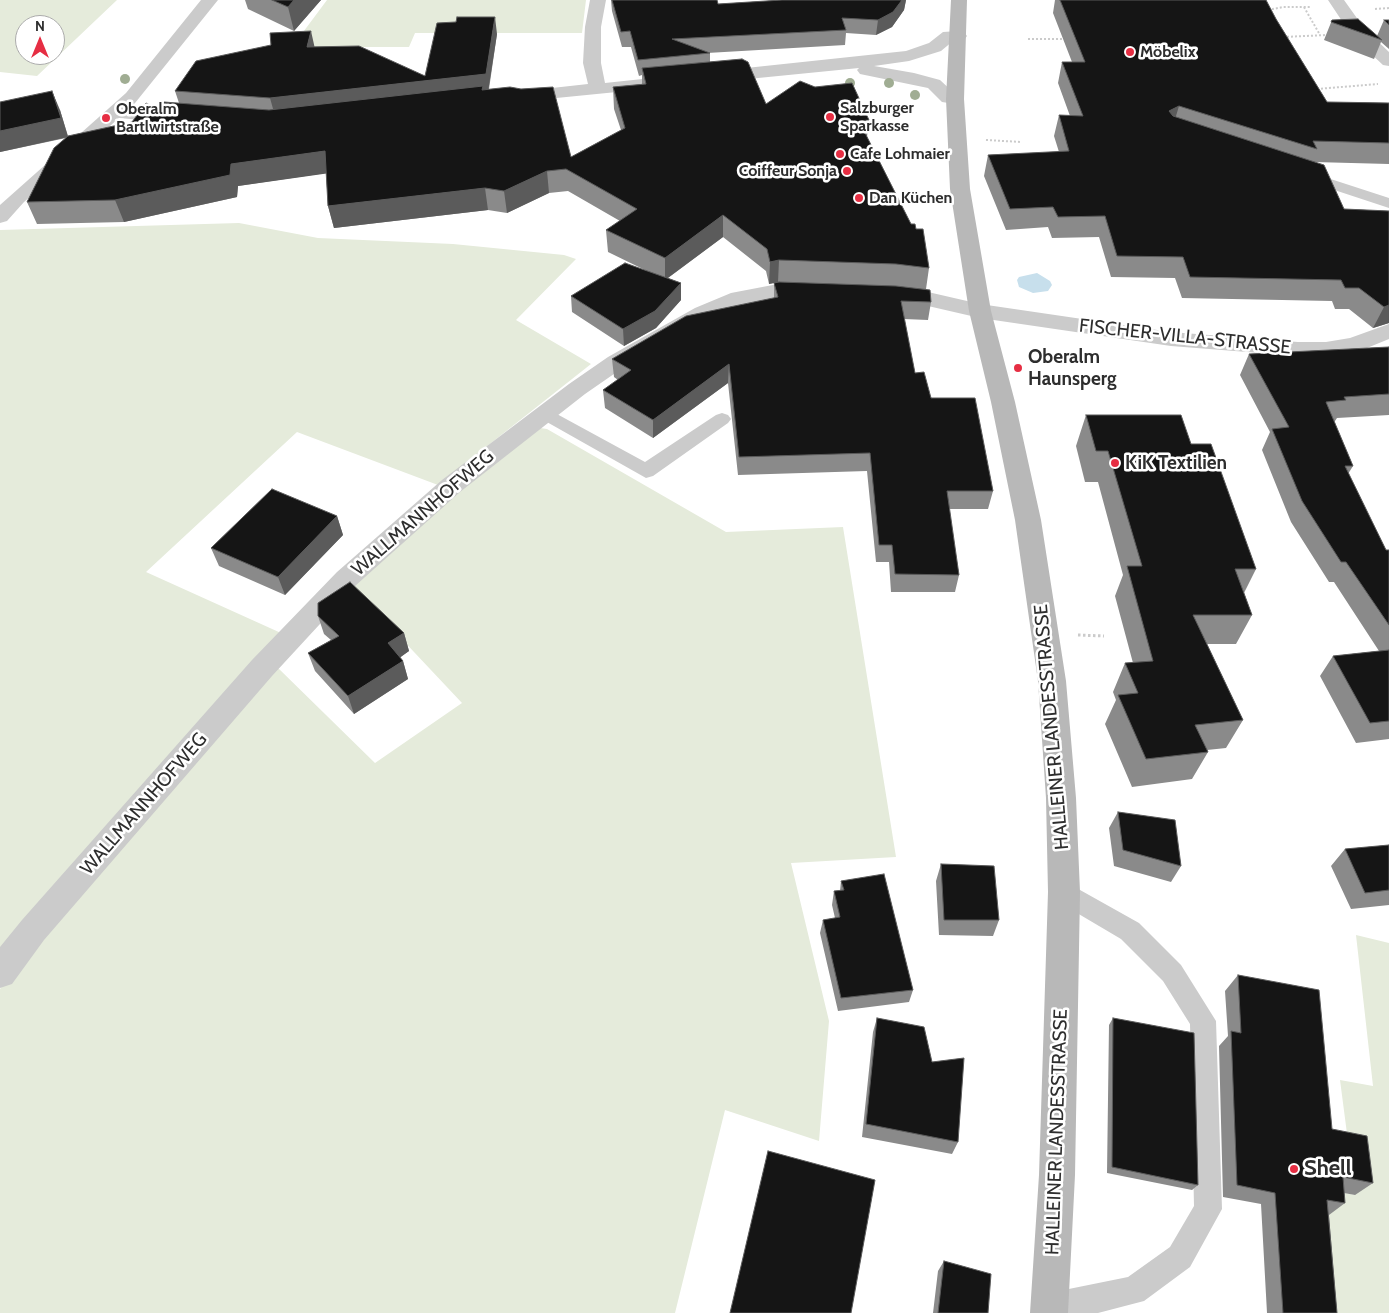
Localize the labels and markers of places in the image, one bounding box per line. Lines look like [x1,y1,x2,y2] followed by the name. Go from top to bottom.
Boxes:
[1140,42,1196,62] place label: Möbelix
[1124,46,1136,58] marker: Möbelix
[840,98,914,136] place label: Salzburger Sparkasse
[116,99,219,137] place label: Oberalm Bartlwirtstraße
[824,111,836,123] marker: Salzburger Sparkasse
[100,112,112,124] marker: Oberalm Bartlwirtstraße
[850,144,950,164] place label: Cafe Lohmaier
[834,148,846,160] marker: Cafe Lohmaier
[739,161,837,181] place label: Coiffeur Sonja
[841,165,853,177] marker: Coiffeur Sonja
[869,188,952,208] place label: Dan Küchen
[853,192,865,204] marker: Dan Küchen
[1028,346,1116,390] place label: Oberalm Haunsperg
[1012,362,1024,374] marker: Oberalm Haunsperg
[1125,452,1227,474] place label: KiK Textilien
[1109,457,1121,469] marker: KiK Textilien
[1304,1156,1352,1182] place label: Shell
[1288,1163,1300,1175] marker: Shell

